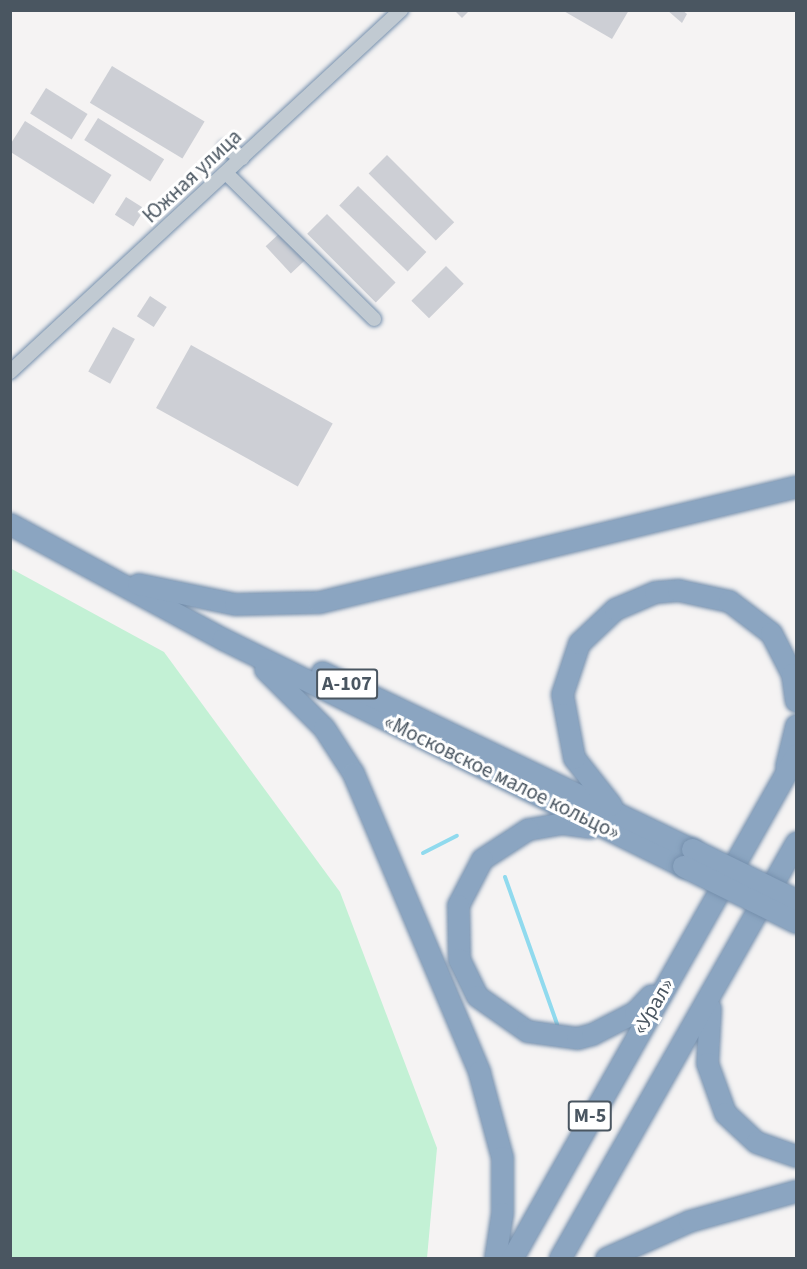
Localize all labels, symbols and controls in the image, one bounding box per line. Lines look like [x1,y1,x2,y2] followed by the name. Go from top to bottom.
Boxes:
[137,124,247,228] street label: Южная улица
[316,667,378,701] road number: А-107
[380,709,624,845] street label: «Московское малое кольцо»
[627,973,679,1039] street label: «Урал»
[568,1099,612,1133] road number: М-5

